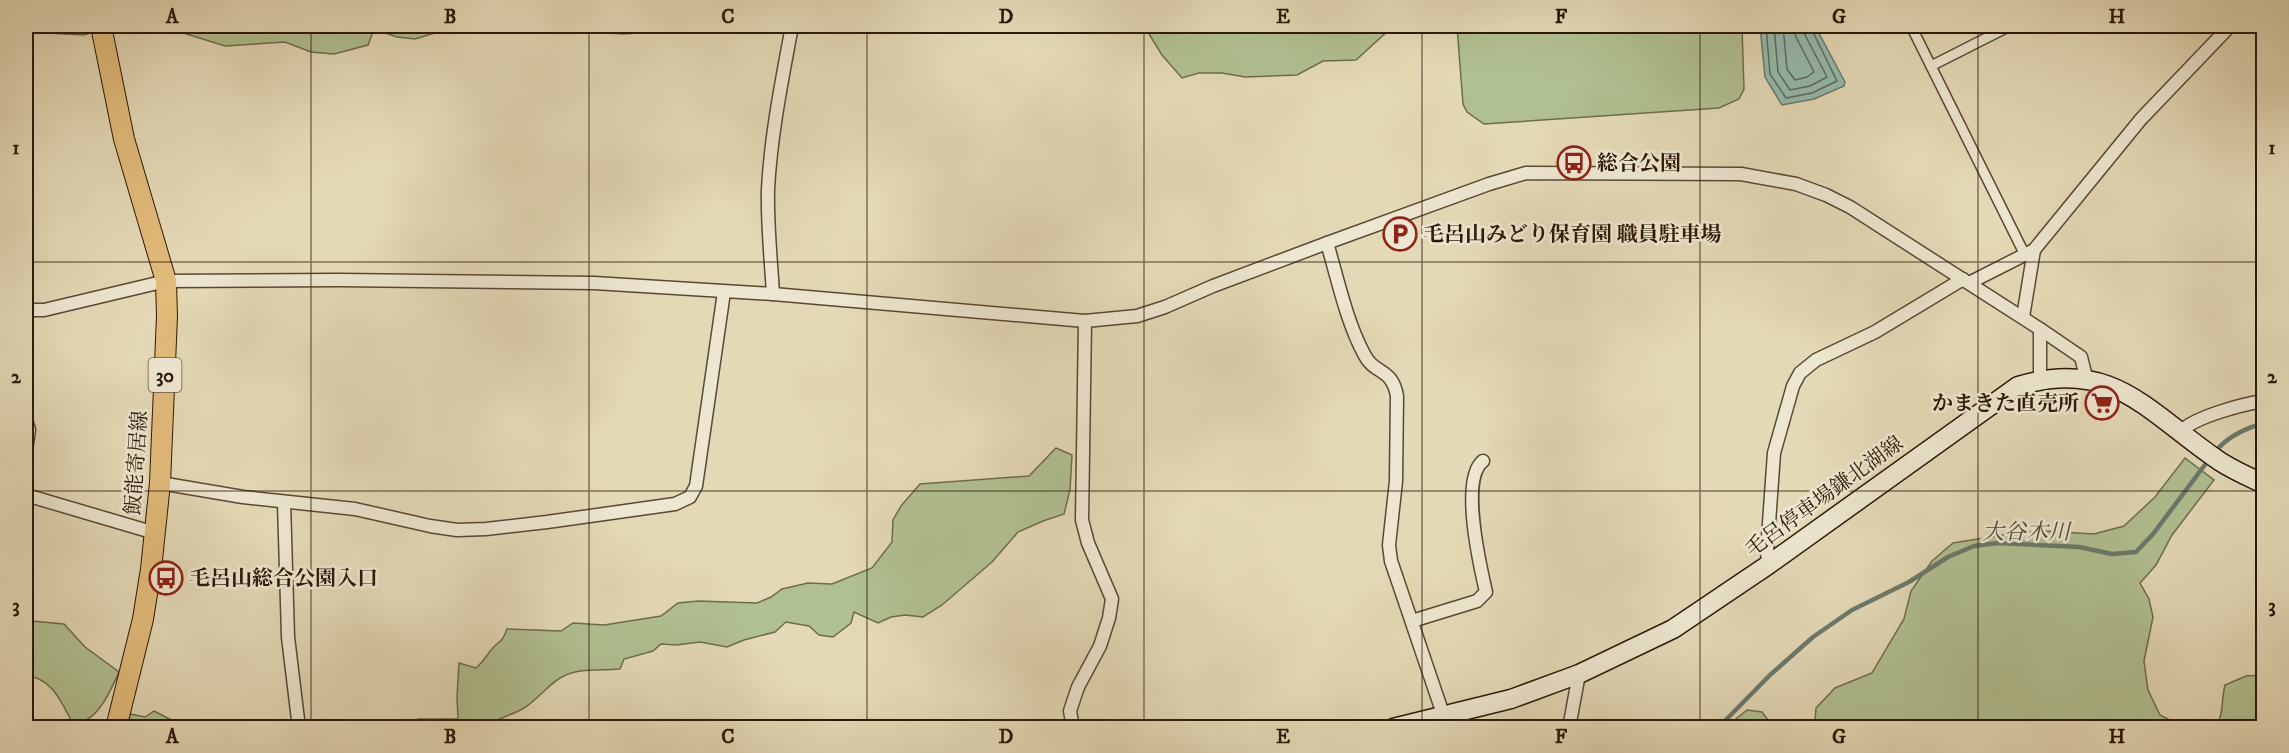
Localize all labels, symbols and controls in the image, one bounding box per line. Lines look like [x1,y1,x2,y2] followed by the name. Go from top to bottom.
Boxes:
[165,5,180,30] text: A
[444,5,456,30] text: B
[721,5,735,30] text: C
[999,5,1014,30] text: D
[1276,5,1290,30] text: E
[1555,5,1568,30] text: F
[1832,5,1846,30] text: G
[2109,5,2126,30] text: H
[12,136,20,161] text: 1
[2268,136,2276,161] text: 1
[1556,145,1592,181] bus stop icon: 総合公園
[1597,151,1681,177] place label: 総合公園
[1382,216,1418,252] parking icon: 毛呂山みどり保育園 職員駐車場
[1423,222,1722,248] place label: 毛呂山みどり保育園 職員駐車場
[148,358,182,392] road number: 30
[11,365,22,390] text: 2
[2267,365,2278,390] text: 2
[2084,385,2120,421] supermarket icon: かまきた直売所
[1932,391,2079,417] place label: かまきた直売所
[120,410,154,516] street label: 飯能寄居線
[1740,431,1909,563] street label: 毛呂停車場鎌北湖線
[1982,519,2072,546] water label: 大谷木川
[148,560,184,596] bus stop icon: 毛呂山総合公園入口
[189,566,378,592] place label: 毛呂山総合公園入口
[12,594,20,619] text: 3
[2268,594,2276,619] text: 3
[165,725,180,750] text: A
[444,725,456,750] text: B
[721,725,735,750] text: C
[999,725,1014,750] text: D
[1276,725,1290,750] text: E
[1555,725,1568,750] text: F
[1832,725,1846,750] text: G
[2109,725,2126,750] text: H

